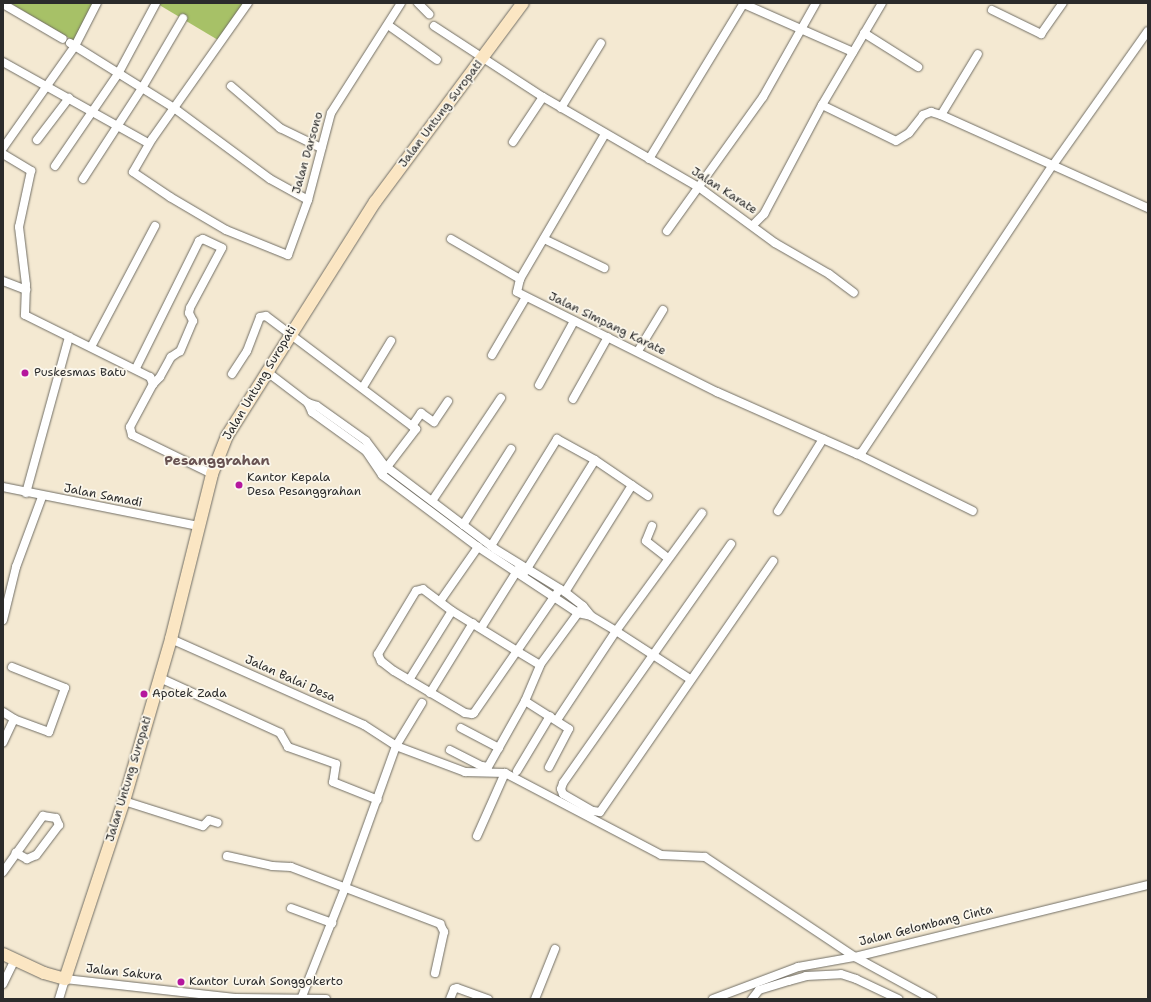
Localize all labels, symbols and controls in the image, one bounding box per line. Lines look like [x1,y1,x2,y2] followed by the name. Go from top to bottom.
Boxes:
[396,57,486,171] street label: Jalan Untung Suropati
[289,110,327,196] street label: Jalan Darsono
[688,164,760,218] street label: Jalan Karate
[546,289,668,359] street label: Jalan Simpang Karate
[220,323,300,443] street label: Jalan Untung Suropati
[34,366,126,380] place label: Puskesmas Batu
[19,367,31,379] marker: Puskesmas Batu
[164,452,270,468] district label: Pesanggrahan
[247,471,361,499] place label: Kantor Kepala Desa Pesanggrahan
[234,480,244,490] marker: Kantor Kepala Desa Pesanggrahan
[63,481,143,511] street label: Jalan Samadi
[243,653,337,705] street label: Jalan Balai Desa
[152,687,227,701] place label: Apotek Zada
[139,689,149,699] marker: Apotek Zada
[103,714,155,844] street label: Jalan Untung Suropati
[858,902,994,950] street label: Jalan Gelombang Cinta
[85,962,163,984] street label: Jalan Sakura
[189,975,343,989] place label: Kantor Lurah Songgokerto
[176,977,186,987] marker: Kantor Lurah Songgokerto

